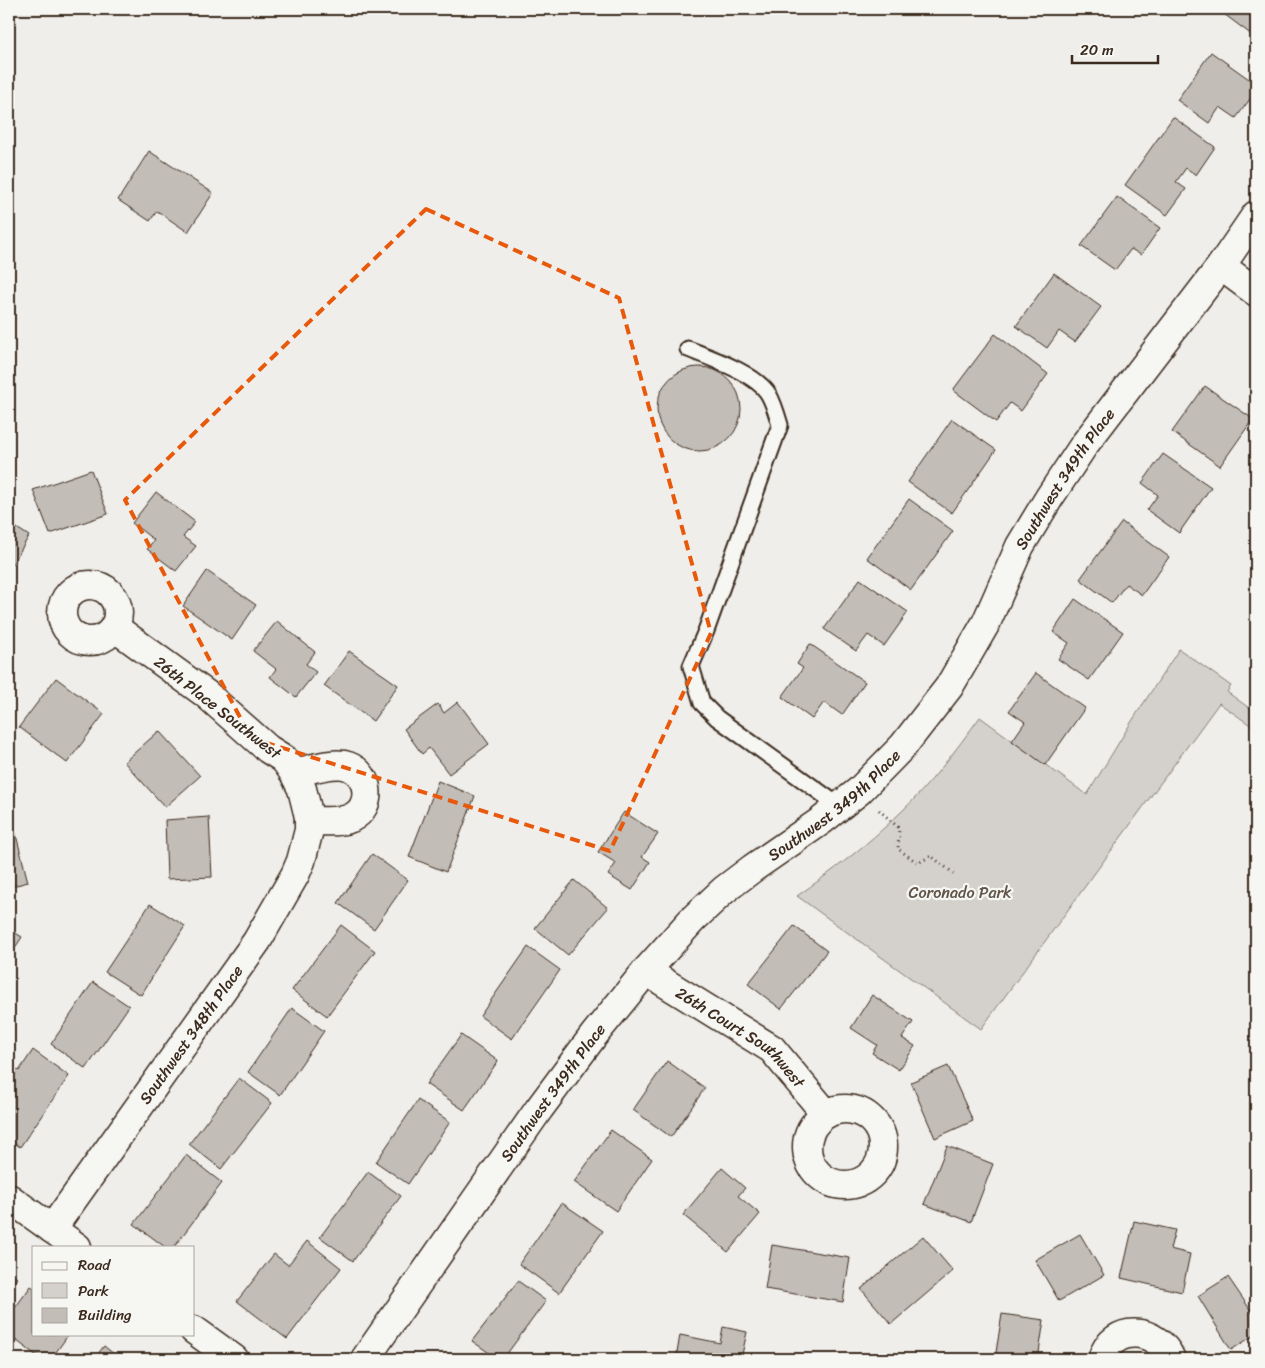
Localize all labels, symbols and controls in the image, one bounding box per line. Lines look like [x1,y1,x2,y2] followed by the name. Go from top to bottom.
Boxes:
[1072,32,1159,64] scale bar
[1080,37,1114,63] text: 20 m
[1007,401,1123,555] street label: Southwest 349th Place
[147,648,288,767] street label: 26th Place Southwest
[761,742,908,869] street label: Southwest 349th Place
[909,878,1012,907] park label: Coronado Park
[131,959,251,1110] street label: Southwest 348th Place
[670,979,813,1095] street label: 26th Court Southwest
[492,1017,613,1168] street label: Southwest 349th Place
[32,1246,195,1336] legend
[78,1252,111,1278] text: Road
[78,1278,109,1304] text: Park
[78,1302,132,1328] text: Building

